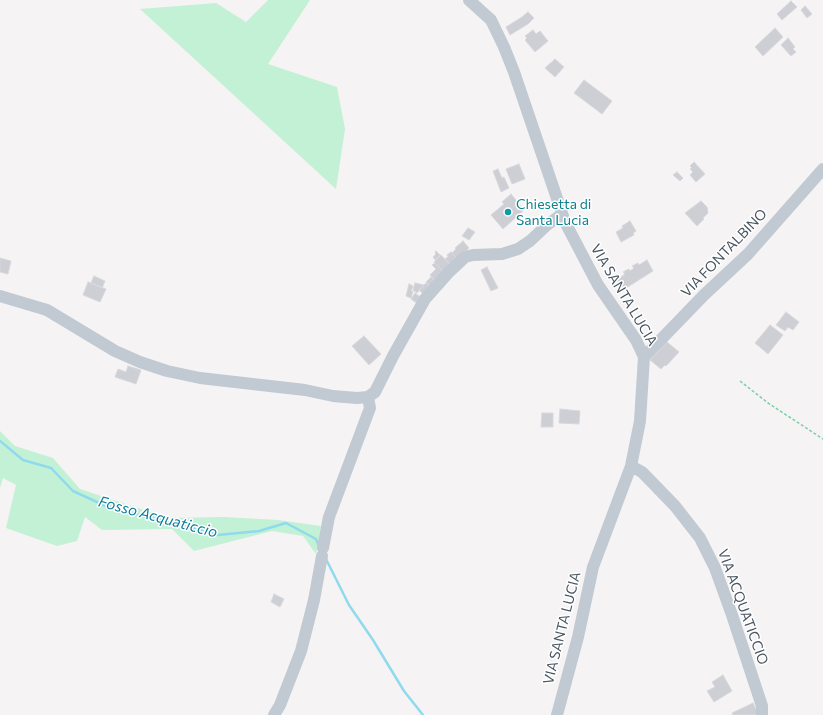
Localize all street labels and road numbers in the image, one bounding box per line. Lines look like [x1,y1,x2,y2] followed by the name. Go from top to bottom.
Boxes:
[678,205,770,301] street label: VIA FONTALBINO
[587,241,661,349] street label: VIA SANTA LUCIA
[714,547,772,667] street label: VIA ACQUATICCIO
[540,570,584,686] street label: VIA SANTA LUCIA

